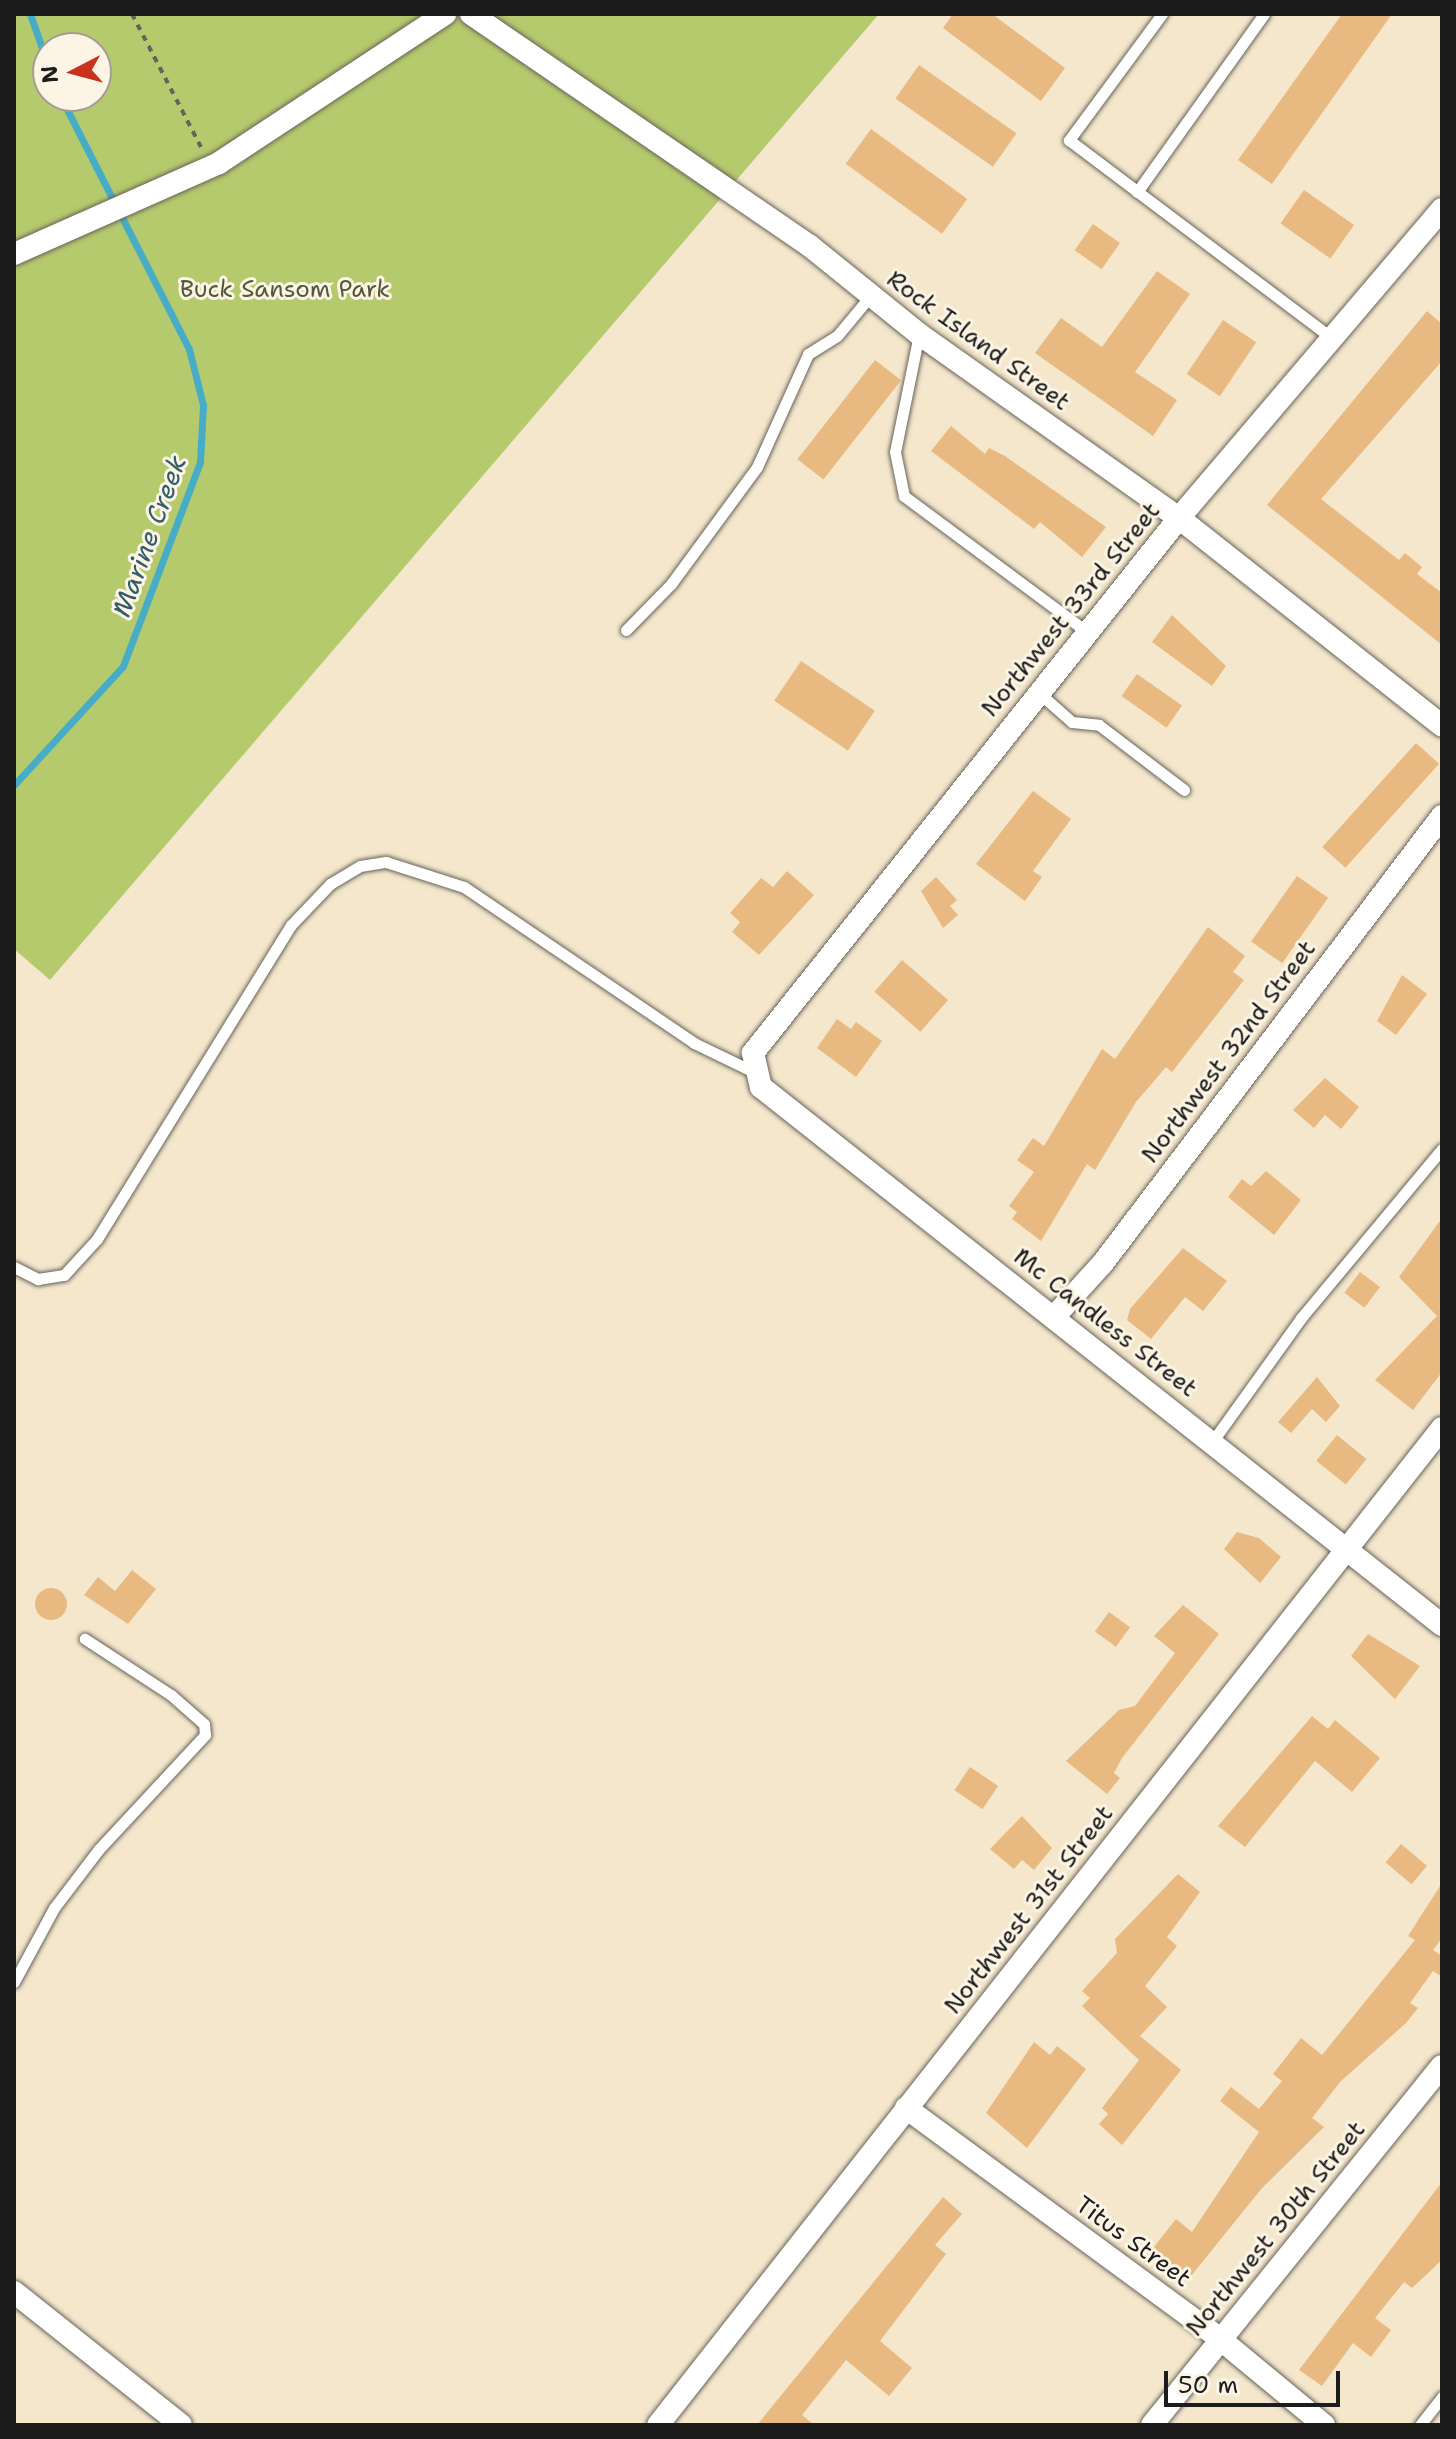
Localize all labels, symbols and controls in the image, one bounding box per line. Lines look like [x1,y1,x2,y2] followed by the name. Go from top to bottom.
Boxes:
[32,32,112,112] north arrow
[34,64,65,85] text: N
[881,265,1075,417] street label: Rock Island Street
[180,276,390,304] park label: Buck Sansom Park
[105,451,193,621] water label: Marine Creek
[976,497,1166,723] street label: Northwest 33rd Street
[1136,935,1322,1169] street label: Northwest 32nd Street
[1008,1243,1202,1403] street label: Mc Candless Street
[939,1800,1119,2020] street label: Northwest 31st Street
[1180,2116,1372,2342] street label: Northwest 30th Street
[1070,2191,1196,2293] street label: Titus Street
[1168,2355,1344,2405] scale bar
[1178,2369,1238,2401] text: 50 m

